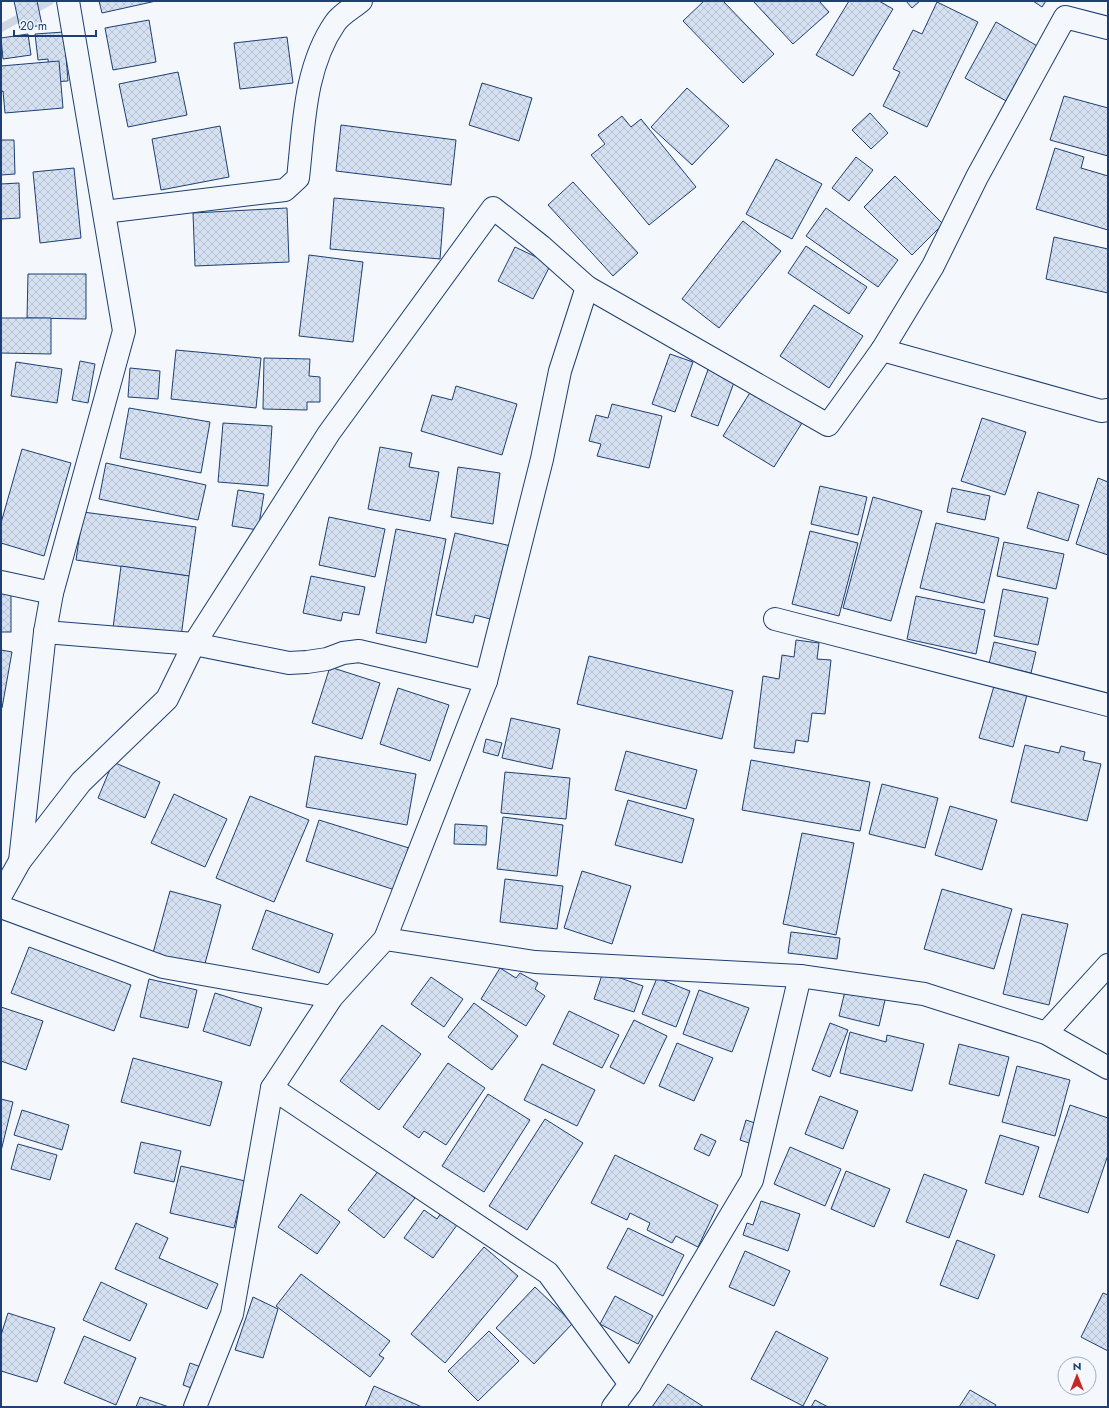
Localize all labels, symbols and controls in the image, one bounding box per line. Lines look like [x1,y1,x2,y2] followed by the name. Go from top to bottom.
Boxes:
[14,12,96,38] scale bar
[20,17,47,35] text: 20 m
[1057,1356,1097,1396] north arrow
[1073,1358,1081,1374] text: N

